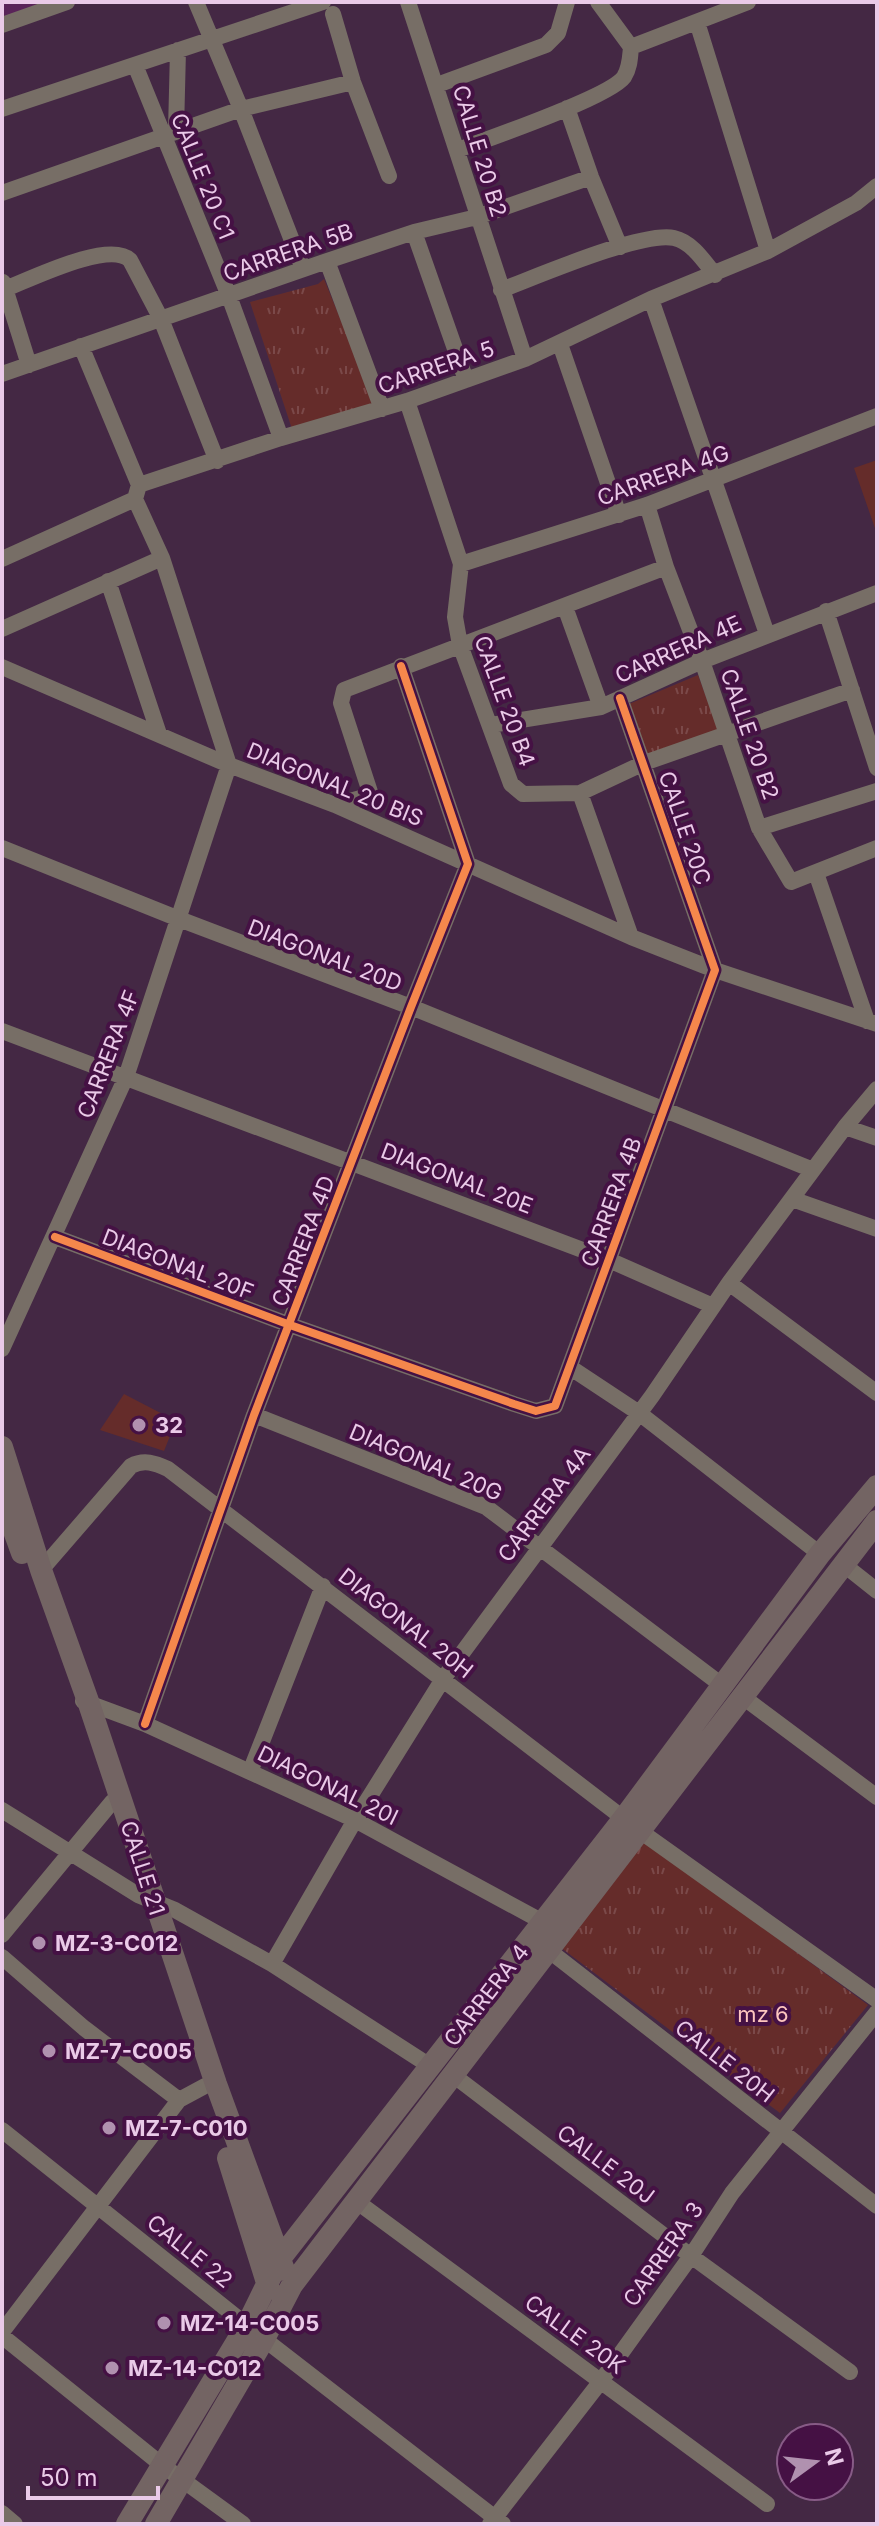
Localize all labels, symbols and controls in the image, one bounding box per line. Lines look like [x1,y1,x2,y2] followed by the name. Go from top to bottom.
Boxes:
[448,82,512,220] street label: CALLE 20 B2
[166,109,240,243] street label: CALLE 20 C1
[220,218,356,286] street label: CARRERA 5B
[374,335,498,399] street label: CARRERA 5
[593,439,733,511] street label: CARRERA 4G
[611,610,745,688] street label: CARRERA 4E
[469,632,541,770] street label: CALLE 20 B4
[716,665,784,803] street label: CALLE 20 B2
[243,737,427,831] street label: DIAGONAL 20 BIS
[653,768,717,888] street label: CALLE 20C
[244,914,406,996] street label: DIAGONAL 20D
[72,986,144,1122] street label: CARRERA 4F
[575,1133,647,1271] street label: CARRERA 4B
[377,1137,537,1219] street label: DIAGONAL 20E
[266,1172,340,1310] street label: CARRERA 4D
[99,1223,257,1305] street label: DIAGONAL 20F
[155,1412,183,1438] place label: 32
[130,1416,148,1434] marker: 32
[346,1418,506,1506] street label: DIAGONAL 20G
[492,1441,596,1567] street label: CARRERA 4A
[334,1562,478,1684] street label: DIAGONAL 20H
[254,1740,402,1830] street label: DIAGONAL 20I
[116,1818,170,1918] street label: CALLE 21
[55,1930,178,1956] place label: MZ-3-C012
[30,1934,48,1952] marker: MZ-3-C012
[438,1939,534,2051] street label: CARRERA 4
[737,2001,789,2027] park label: mz 6
[670,2014,780,2108] street label: CALLE 20H
[65,2038,192,2064] place label: MZ-7-C005
[40,2042,58,2060] marker: MZ-7-C005
[125,2115,247,2141] place label: MZ-7-C010
[100,2119,118,2137] marker: MZ-7-C010
[552,2119,660,2209] street label: CALLE 20J
[618,2197,708,2311] street label: CARRERA 3
[142,2209,238,2293] street label: CALLE 22
[520,2289,630,2379] street label: CALLE 20K
[180,2310,319,2336] place label: MZ-14-C005
[155,2314,173,2332] marker: MZ-14-C005
[128,2355,262,2381] place label: MZ-14-C012
[103,2359,121,2377] marker: MZ-14-C012
[775,2422,855,2502] north arrow
[820,2445,849,2468] text: N
[28,2450,158,2500] scale bar
[40,2463,98,2492] text: 50 m

